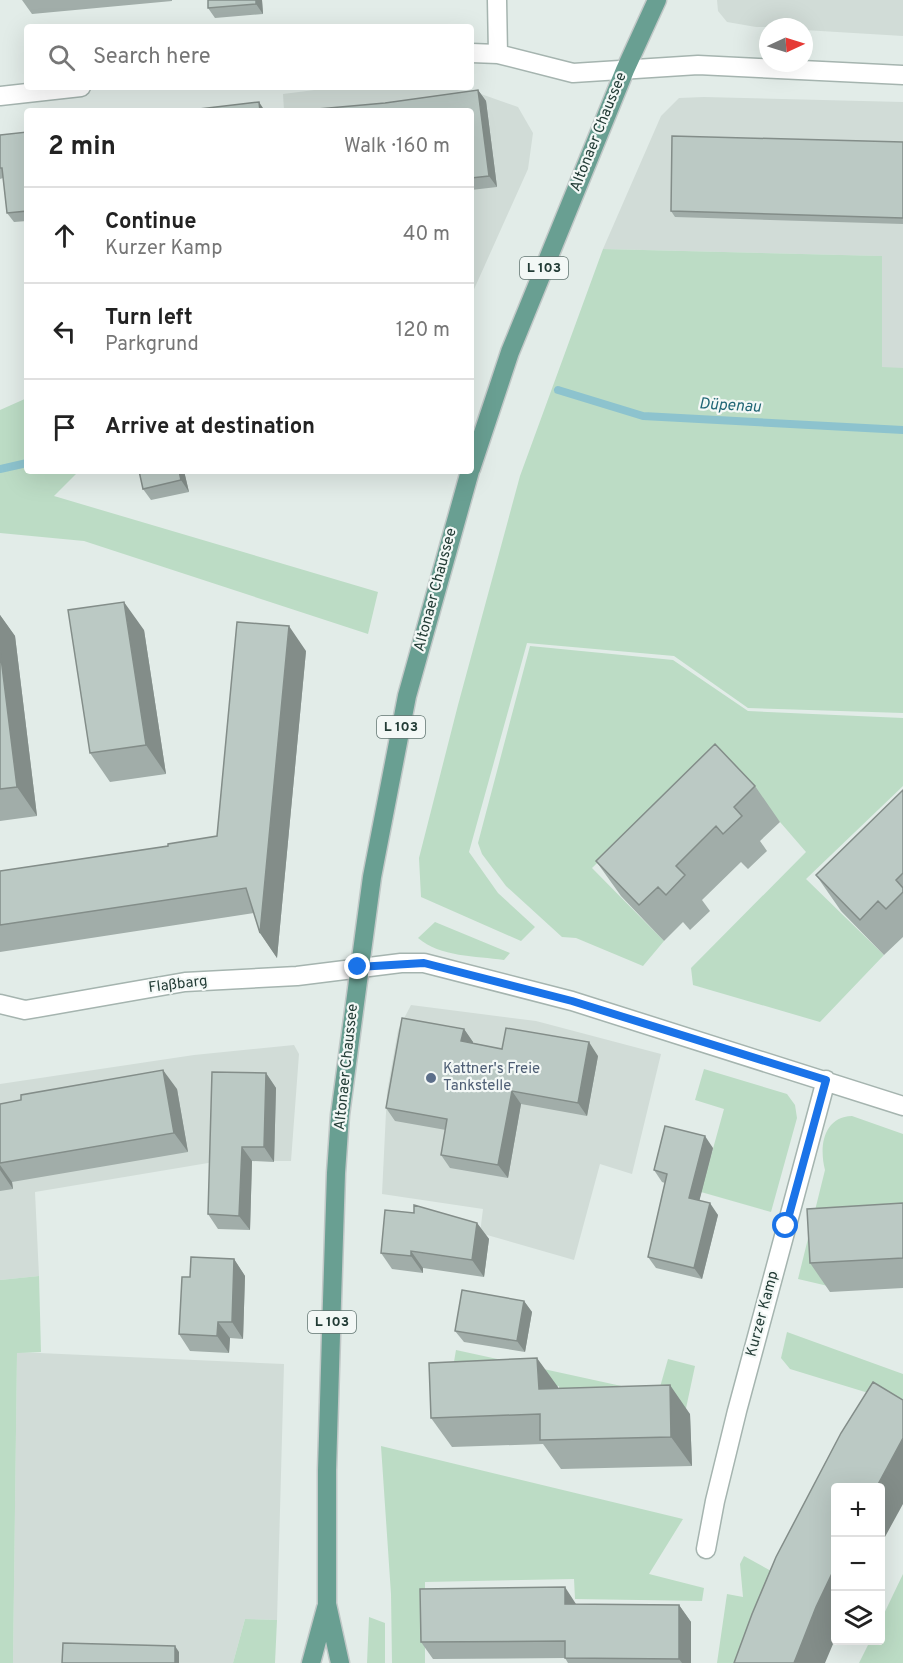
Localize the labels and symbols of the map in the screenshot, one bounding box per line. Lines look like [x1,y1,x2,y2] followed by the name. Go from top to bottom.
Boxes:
[759,18,813,72] north arrow
[566,70,632,194] street label: Altonaer Chaussee
[520,257,568,279] road number: L 103
[698,394,762,418] water label: Düpenau
[410,526,462,654] street label: Altonaer Chaussee
[377,716,425,738] road number: L 103
[344,953,370,979] route end
[147,972,209,998] street label: Flaßbarg
[331,1003,363,1131] street label: Altonaer Chaussee
[443,1060,540,1096] place label: Kattner's Freie Tankstelle
[424,1071,438,1085] marker: Kattner's Freie Tankstelle
[772,1212,798,1238] route start
[742,1269,784,1359] street label: Kurzer Kamp
[308,1311,356,1333] road number: L 103

